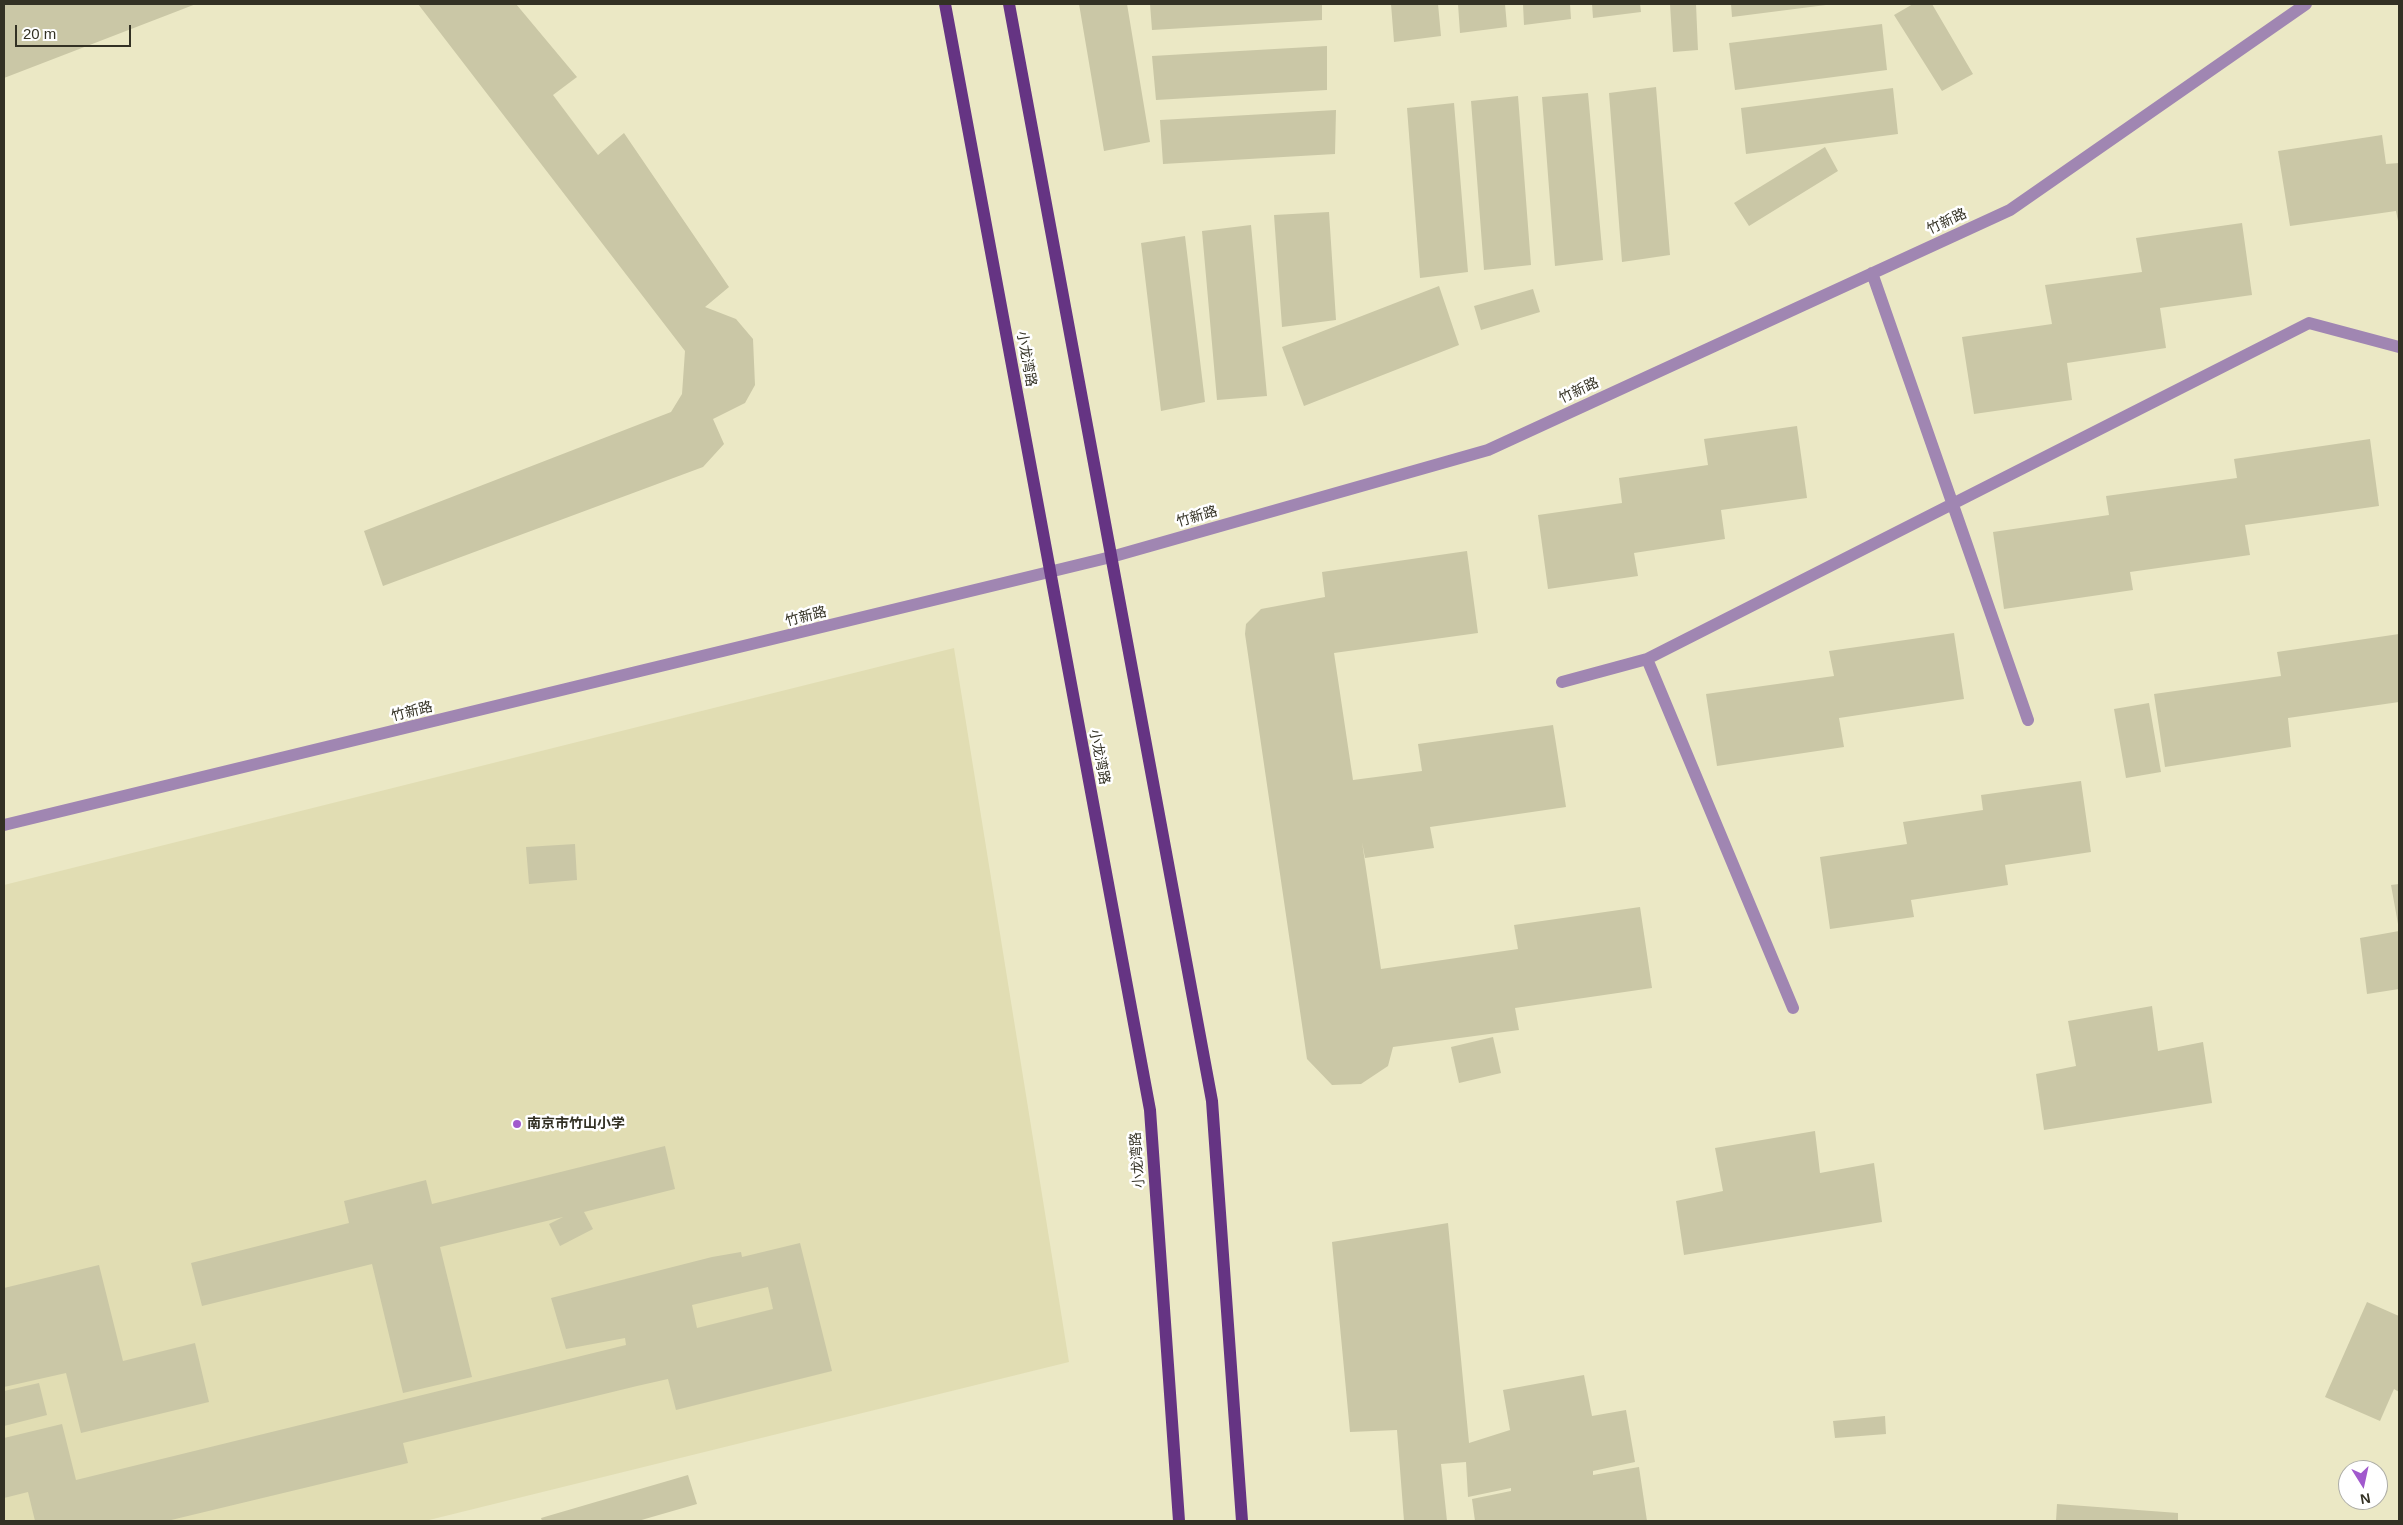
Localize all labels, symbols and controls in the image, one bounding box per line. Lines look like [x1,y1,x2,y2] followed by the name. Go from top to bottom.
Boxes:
[18,15,134,47] scale bar
[23,25,56,42] text: 20 m
[1924,206,1970,238] street label: 竹新路
[1013,330,1039,388] street label: 小龙湾路
[1556,375,1602,407] street label: 竹新路
[1174,503,1220,531] street label: 竹新路
[784,604,828,630] street label: 竹新路
[390,699,434,725] street label: 竹新路
[1085,728,1113,786] street label: 小龙湾路
[527,1116,625,1132] place label: 南京市竹山小学
[511,1118,523,1130] marker: 南京市竹山小学
[1128,1131,1148,1189] street label: 小龙湾路
[2338,1460,2388,1510] north arrow
[2359,1490,2372,1508] text: N

